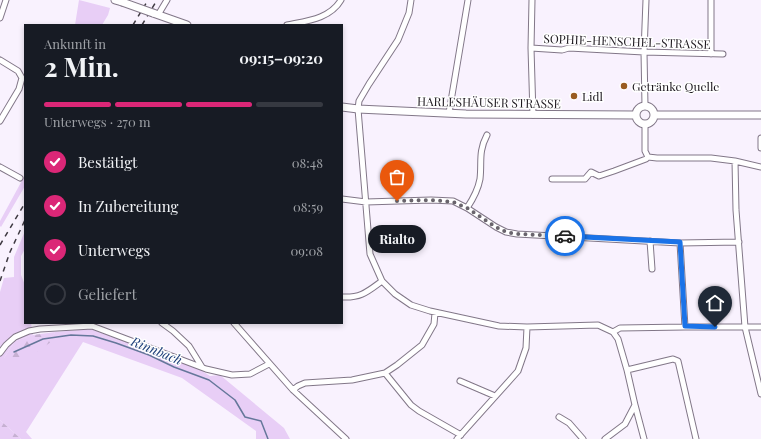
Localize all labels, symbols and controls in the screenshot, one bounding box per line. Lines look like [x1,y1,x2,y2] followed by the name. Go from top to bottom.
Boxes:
[543,30,711,52] street label: SOPHIE-HENSCHEL-STRASSE
[44,35,106,52] text: Ankunft in
[239,48,323,68] text: 09:15–09:20
[44,49,119,84] text: 2 Min.
[632,78,719,94] place label: Getränke Quelle
[619,81,629,91] marker: Getränke Quelle
[582,88,604,104] place label: Lidl
[569,91,579,101] marker: Lidl
[417,93,561,111] street label: HARLESHÄUSER STRASSE
[44,113,150,130] text: Unterwegs · 270 m
[44,151,66,173] icon: check
[78,152,137,172] text: Bestätigt
[292,154,323,171] text: 08:48
[380,160,414,201] pin
[386,166,408,188] icon: bag
[44,195,66,217] icon: check
[78,196,178,216] text: In Zubereitung
[293,198,323,215] text: 08:59
[545,216,585,256] courier
[368,225,426,253] callout: Rialto
[554,225,576,247] icon: car
[379,230,415,247] text: Rialto
[44,239,66,261] icon: check
[78,240,150,260] text: Unterwegs
[291,242,323,259] text: 09:08
[78,284,137,304] text: Geliefert
[698,286,732,327] pin
[704,292,726,314] icon: home
[128,332,185,368] water label: Rinnbach

